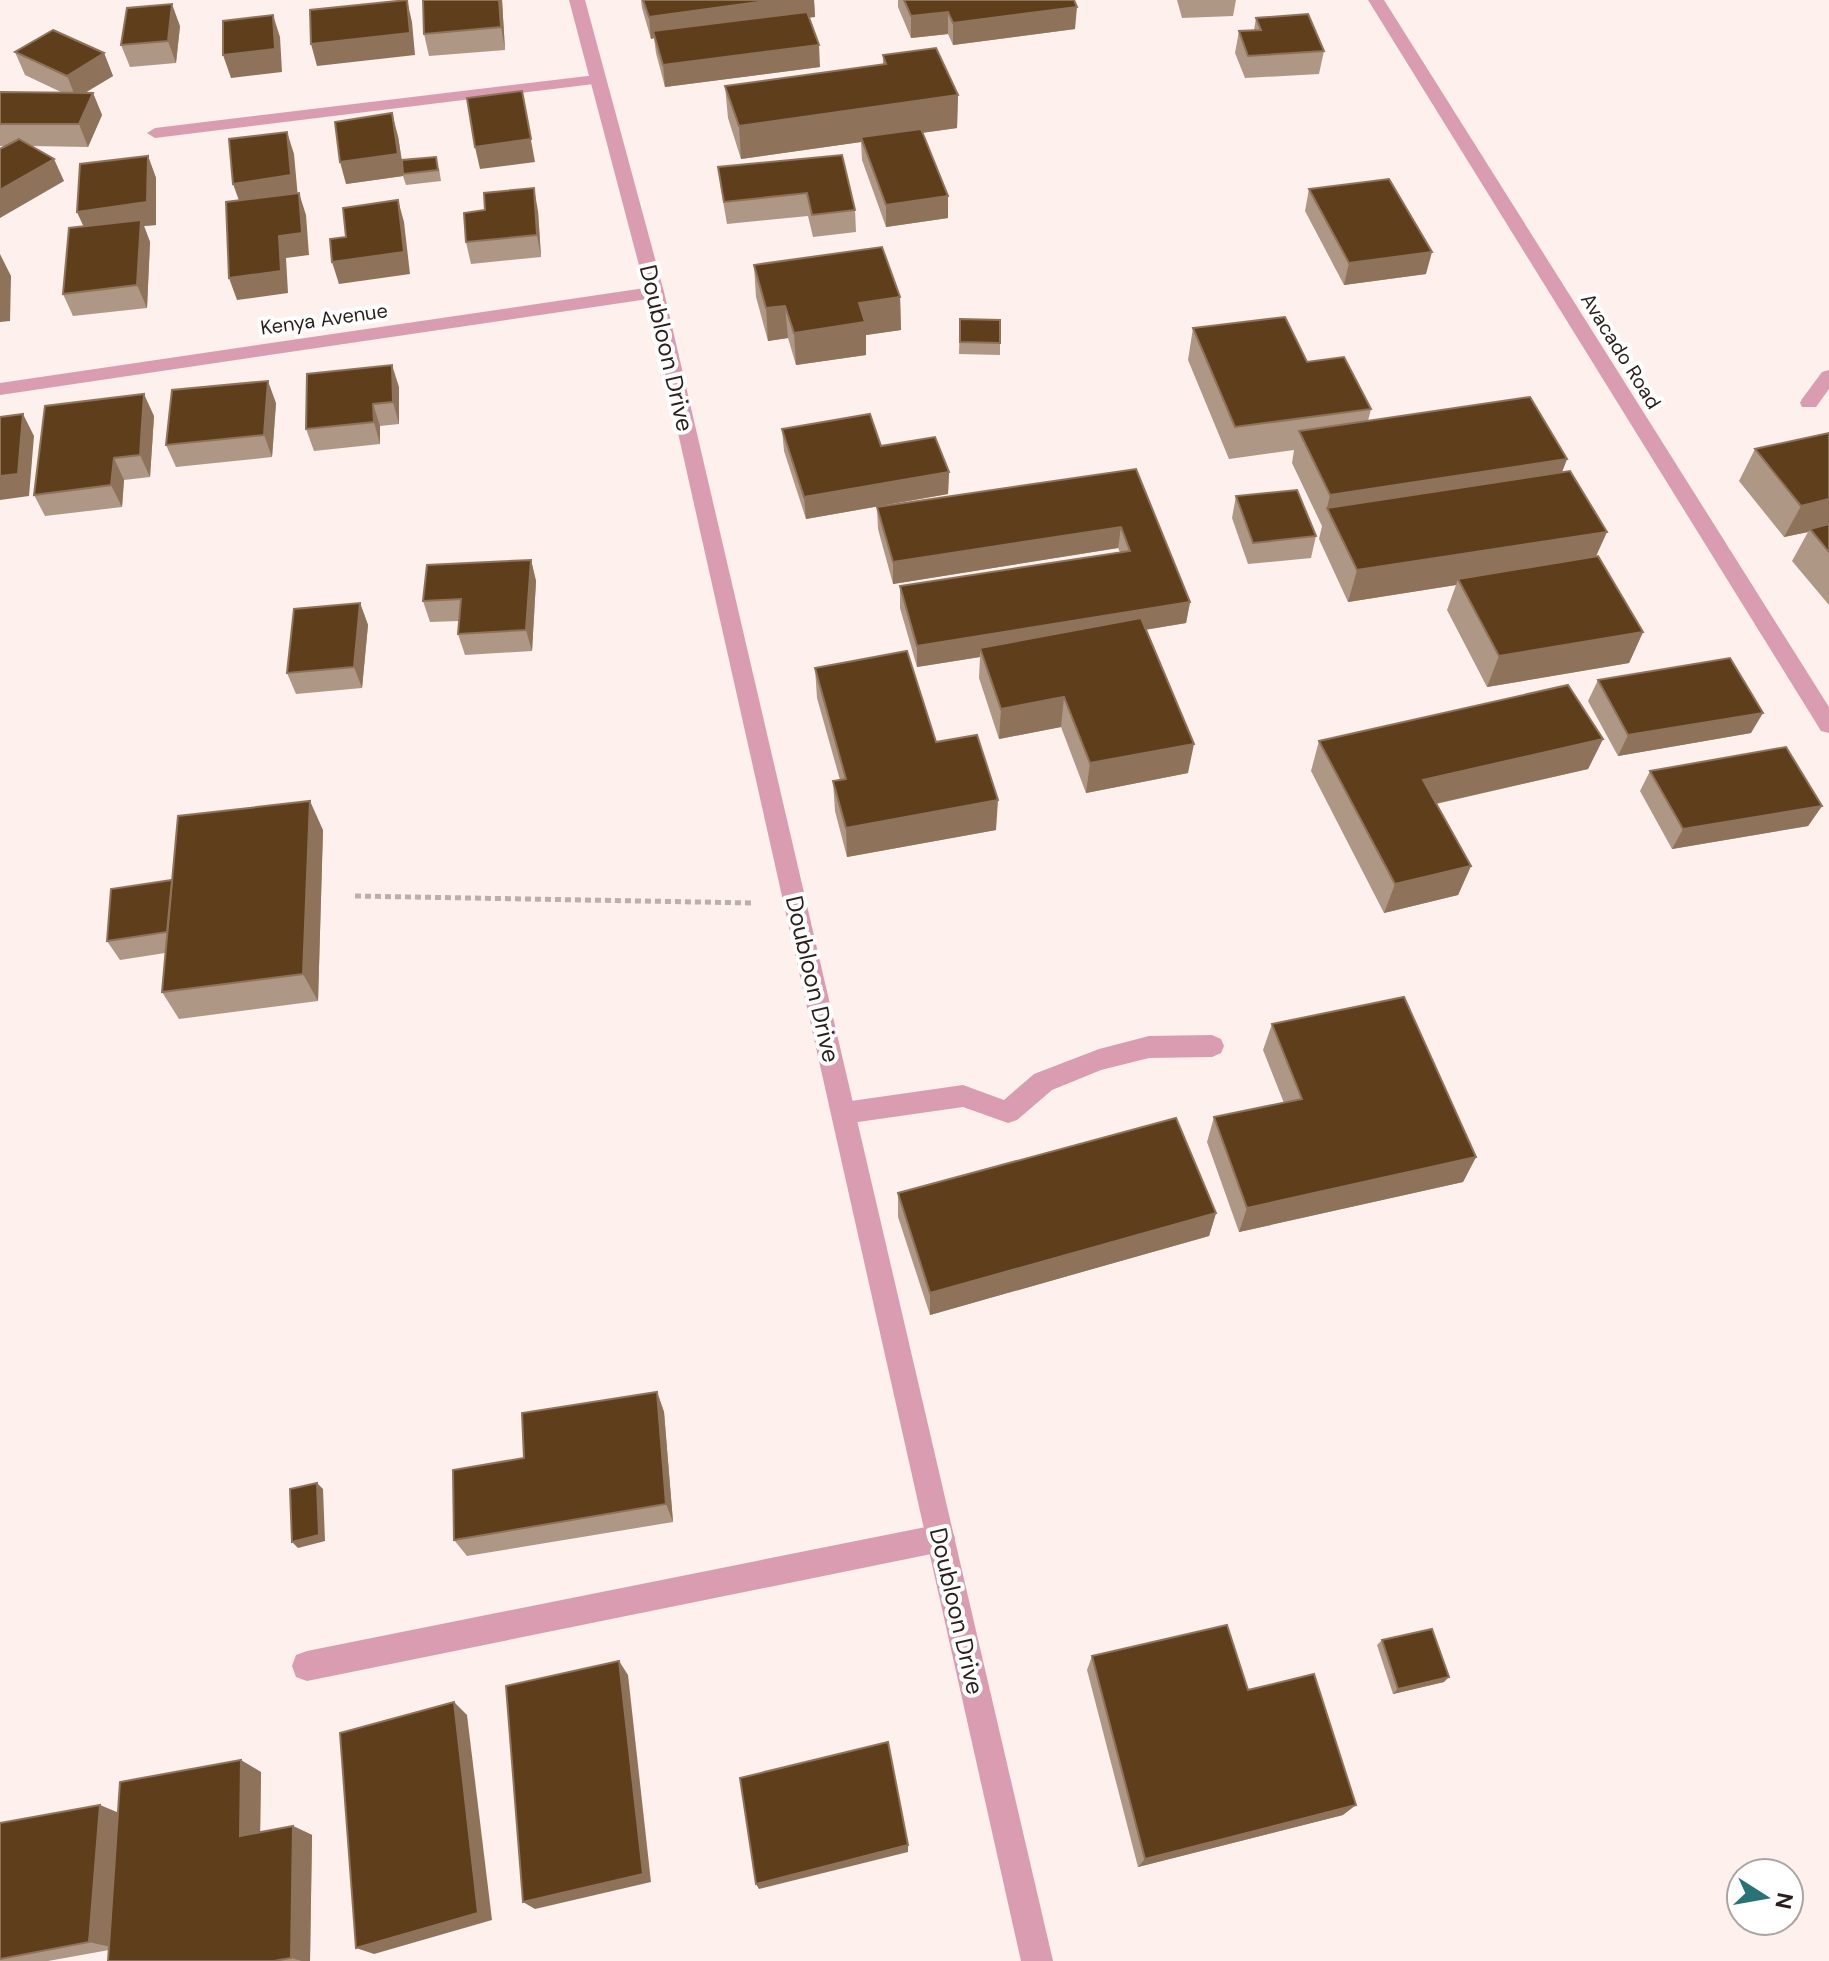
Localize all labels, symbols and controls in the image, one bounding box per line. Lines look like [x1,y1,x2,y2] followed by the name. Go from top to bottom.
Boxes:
[633,262,701,434] street label: Doubloon Drive
[1575,288,1667,414] street label: Avacado Road
[259,297,389,341] street label: Kenya Avenue
[779,893,847,1065] street label: Doubloon Drive
[923,1525,991,1697] street label: Doubloon Drive
[1725,1857,1805,1937] north arrow
[1768,1890,1800,1911] text: N

